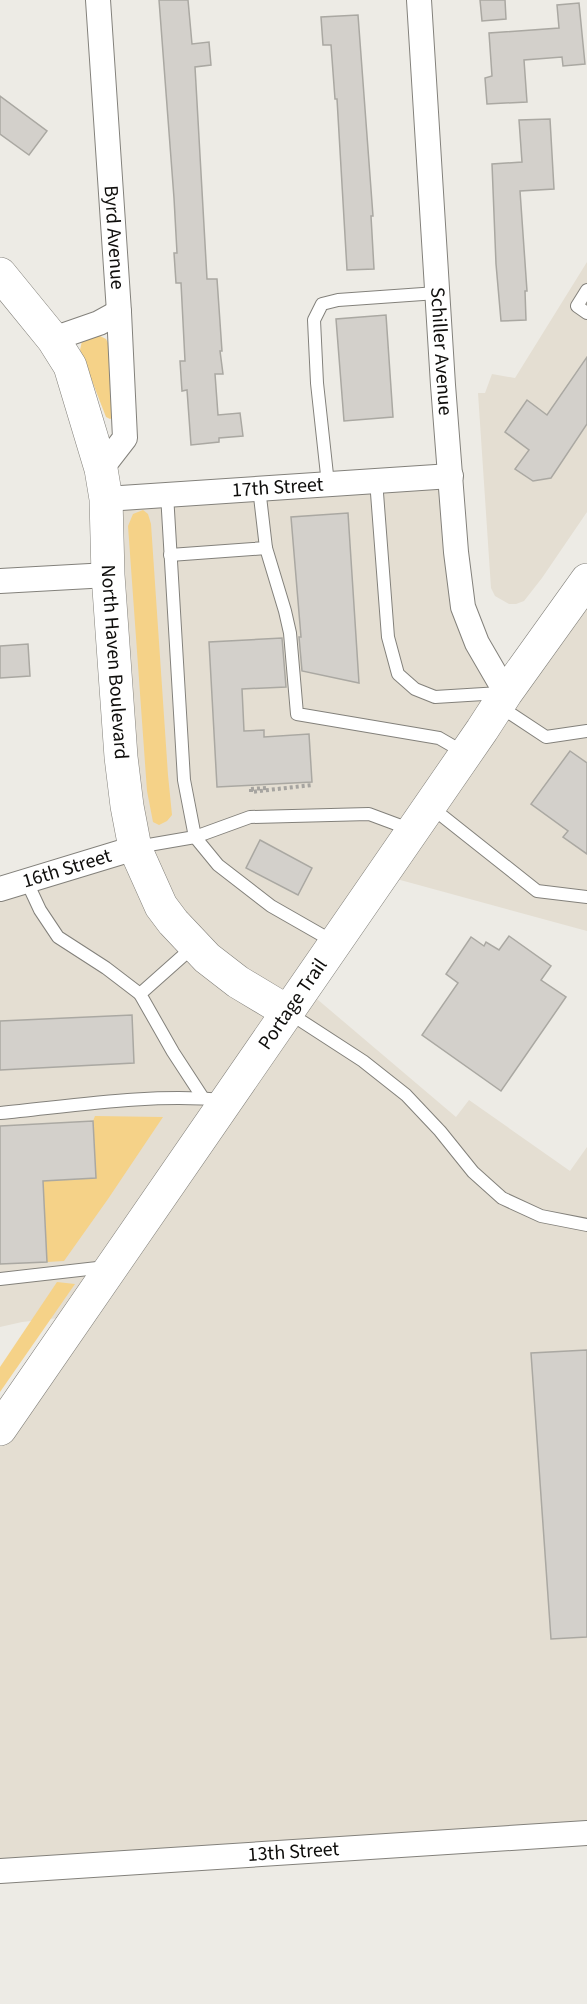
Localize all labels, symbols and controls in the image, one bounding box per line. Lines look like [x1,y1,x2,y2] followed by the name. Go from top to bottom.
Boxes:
[97,184,131,291] street label: Byrd Avenue
[423,286,459,417] street label: Schiller Avenue
[231,471,325,505] street label: 17th Street
[94,564,135,760] street label: North Haven Boulevard
[19,842,115,895] street label: 16th Street
[252,953,334,1055] street label: Portage Trail
[247,1835,340,1869] street label: 13th Street

